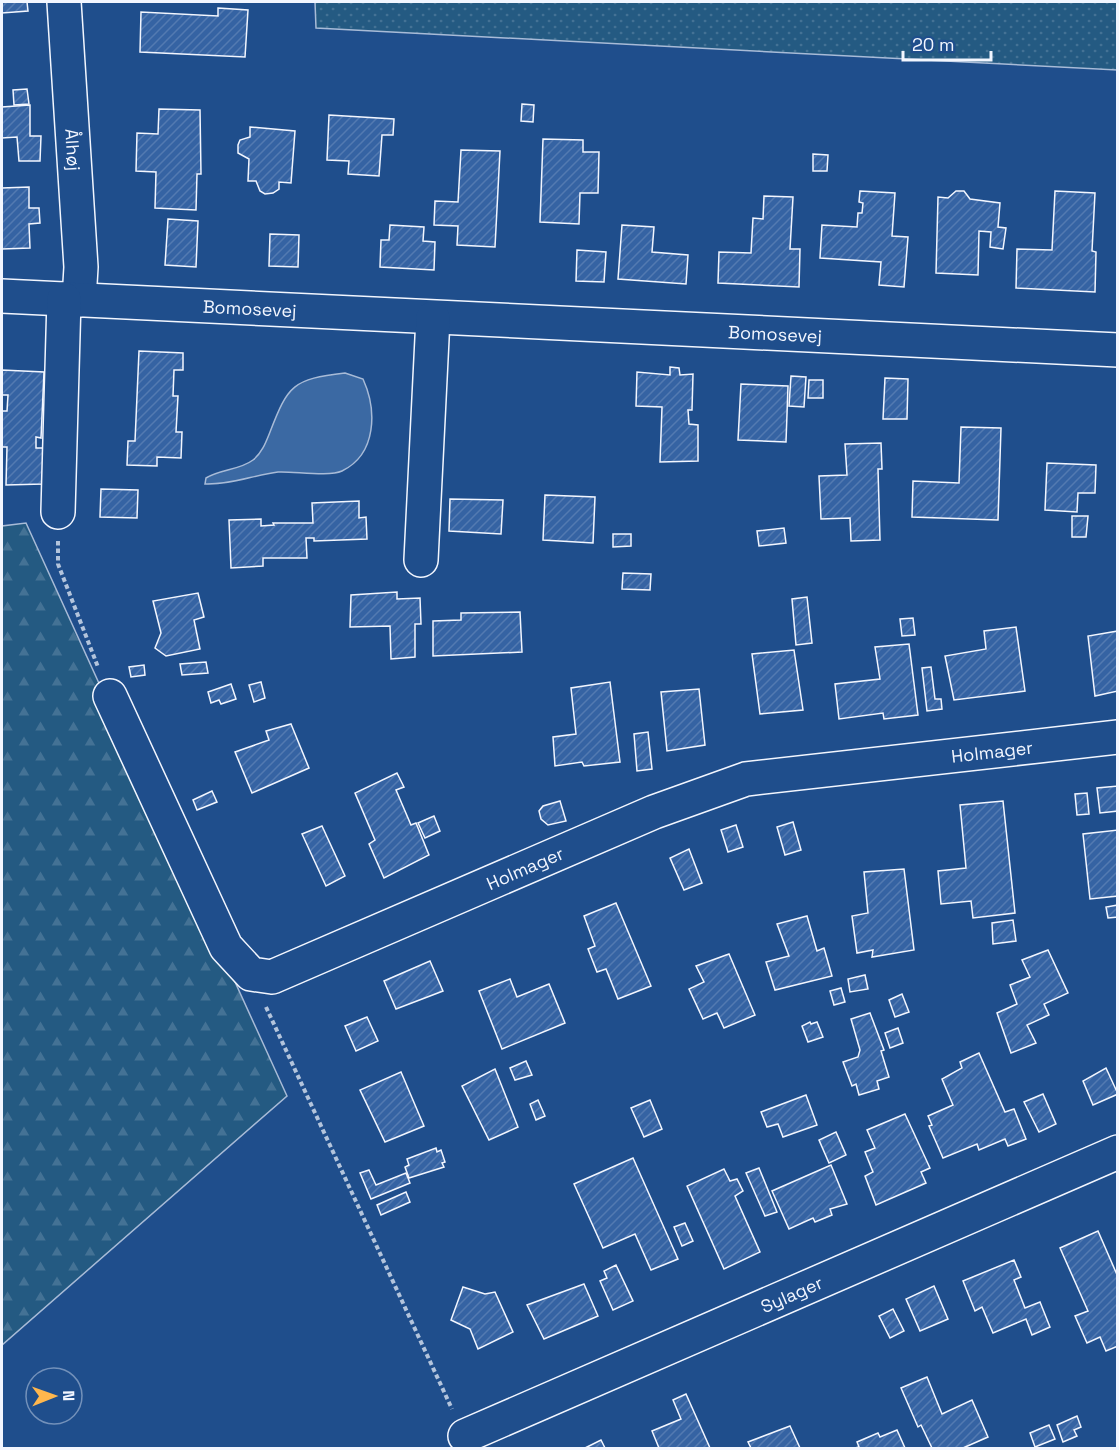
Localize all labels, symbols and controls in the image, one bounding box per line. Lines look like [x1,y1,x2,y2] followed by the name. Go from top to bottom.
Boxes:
[903,24,992,62] scale bar
[912,33,955,56] text: 20 m
[61,128,86,172] street label: Ålhøj
[202,294,297,322] street label: Bomosevej
[728,320,823,347] street label: Bomosevej
[950,735,1034,767] street label: Holmager
[483,841,567,895] street label: Holmager
[757,1270,826,1318] street label: Sylager
[24,1366,84,1426] north arrow
[58,1390,79,1401] text: N

